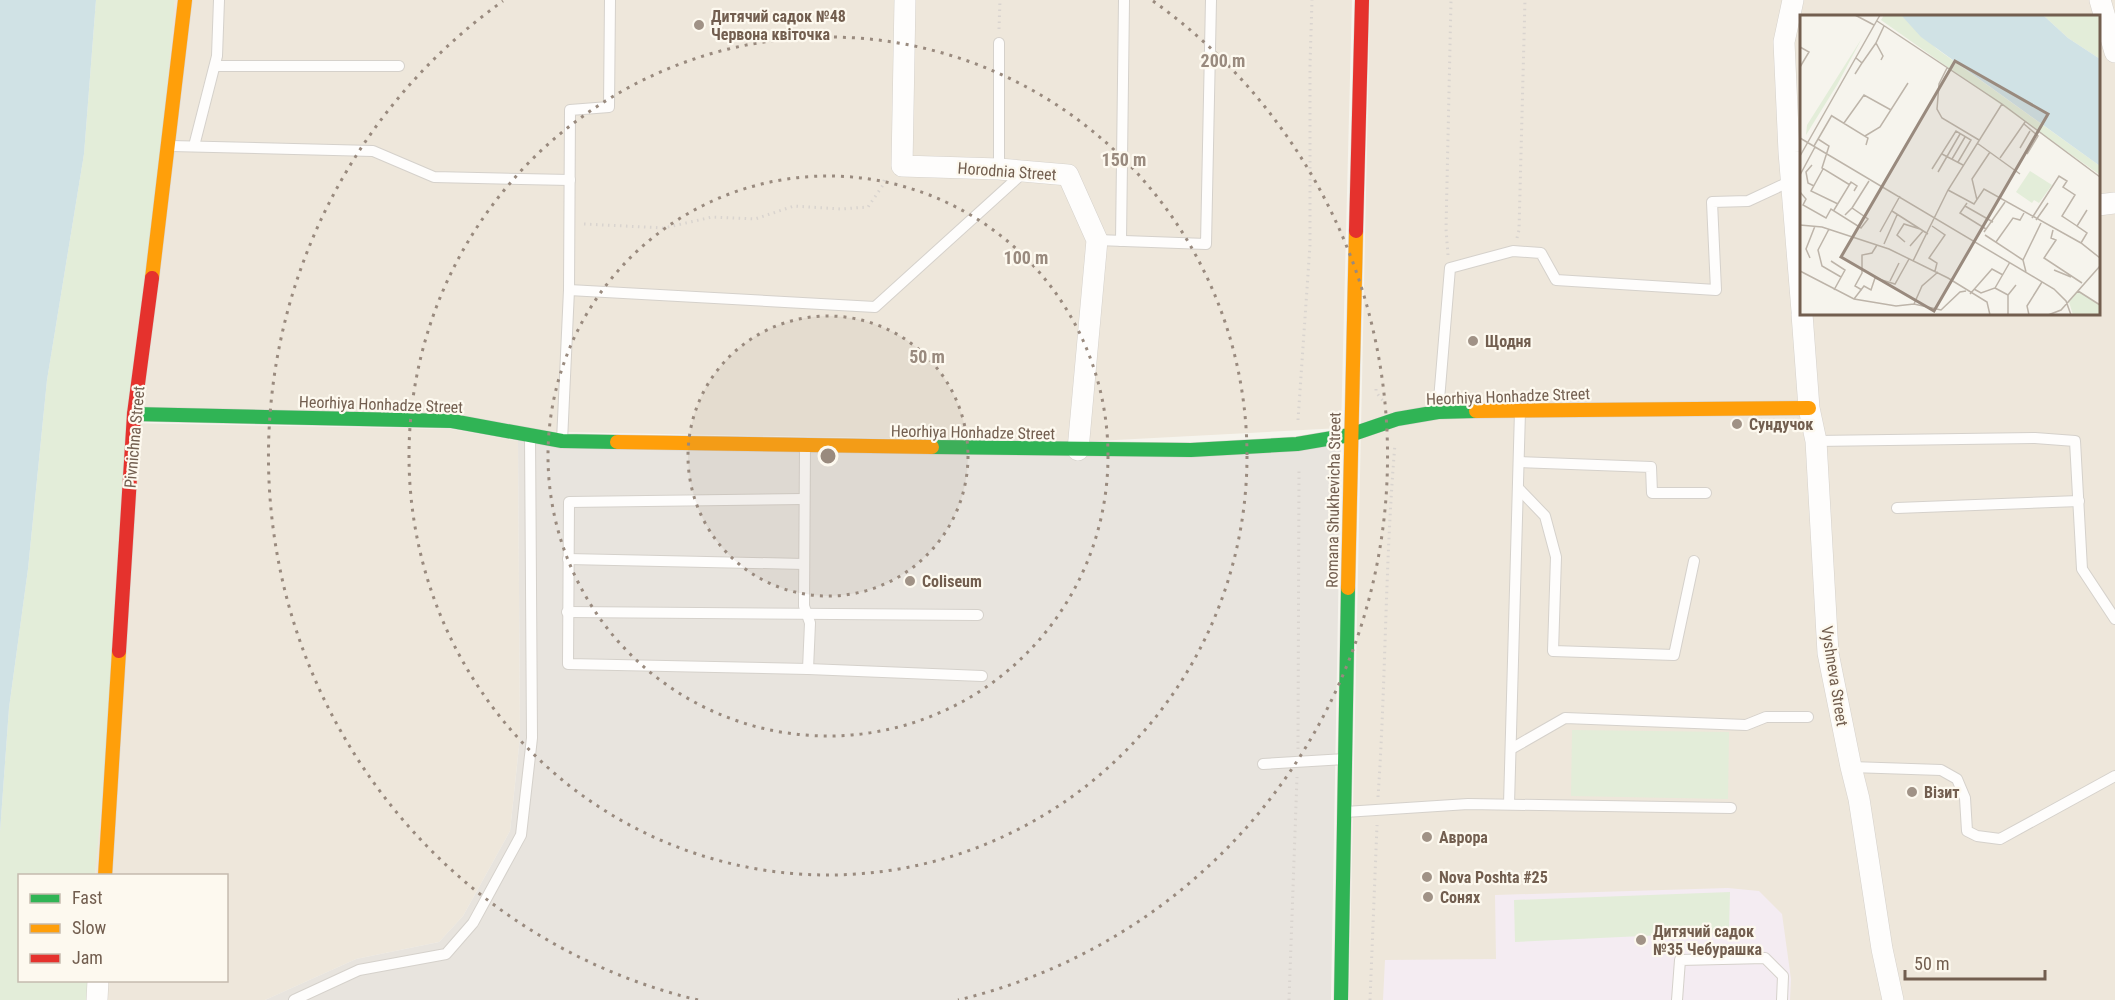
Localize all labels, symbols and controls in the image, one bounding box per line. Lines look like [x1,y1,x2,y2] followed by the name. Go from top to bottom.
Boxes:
[711,7,846,44] place label: Дитячий садок №48 Червона квіточка
[1800,15,2100,315] inset map
[692,18,706,32] marker: Дитячий садок №48 Червона квіточка
[1201,50,1245,71] text: 200 m
[1102,149,1146,170] text: 150 m
[957,159,1057,184] street label: Horodnia Street
[1004,247,1048,268] text: 100 m
[1485,332,1531,351] place label: Щодня
[1466,334,1480,348] marker: Щодня
[909,346,945,367] text: 50 m
[1426,384,1591,409] street label: Heorhiya Honhadze Street
[121,385,148,489] street label: Pivnichna Street
[299,392,464,417] street label: Heorhiya Honhadze Street
[1322,412,1345,588] street label: Romana Shukhevicha Street
[1749,415,1813,434] place label: Сундучок
[1730,417,1744,431] marker: Сундучок
[891,422,1056,443] street label: Heorhiya Honhadze Street
[818,446,838,466] centre of rings
[922,572,982,591] place label: Coliseum
[903,574,917,588] marker: Coliseum
[1817,625,1852,728] street label: Vyshneva Street
[1924,783,1960,802] place label: Візит
[1905,785,1919,799] marker: Візит
[1439,828,1488,847] place label: Аврора
[1420,830,1434,844] marker: Аврора
[1439,868,1548,887] place label: Nova Poshta #25
[1420,870,1434,884] marker: Nova Poshta #25
[18,874,228,982] legend
[72,887,103,908] text: Fast
[1440,888,1481,907] place label: Сонях
[1421,890,1435,904] marker: Сонях
[72,917,107,938] text: Slow
[1653,922,1762,959] place label: Дитячий садок №35 Чебурашка
[1634,933,1648,947] marker: Дитячий садок №35 Чебурашка
[1905,943,2044,981] scale bar
[72,947,103,968] text: Jam
[1914,953,1949,974] text: 50 m

